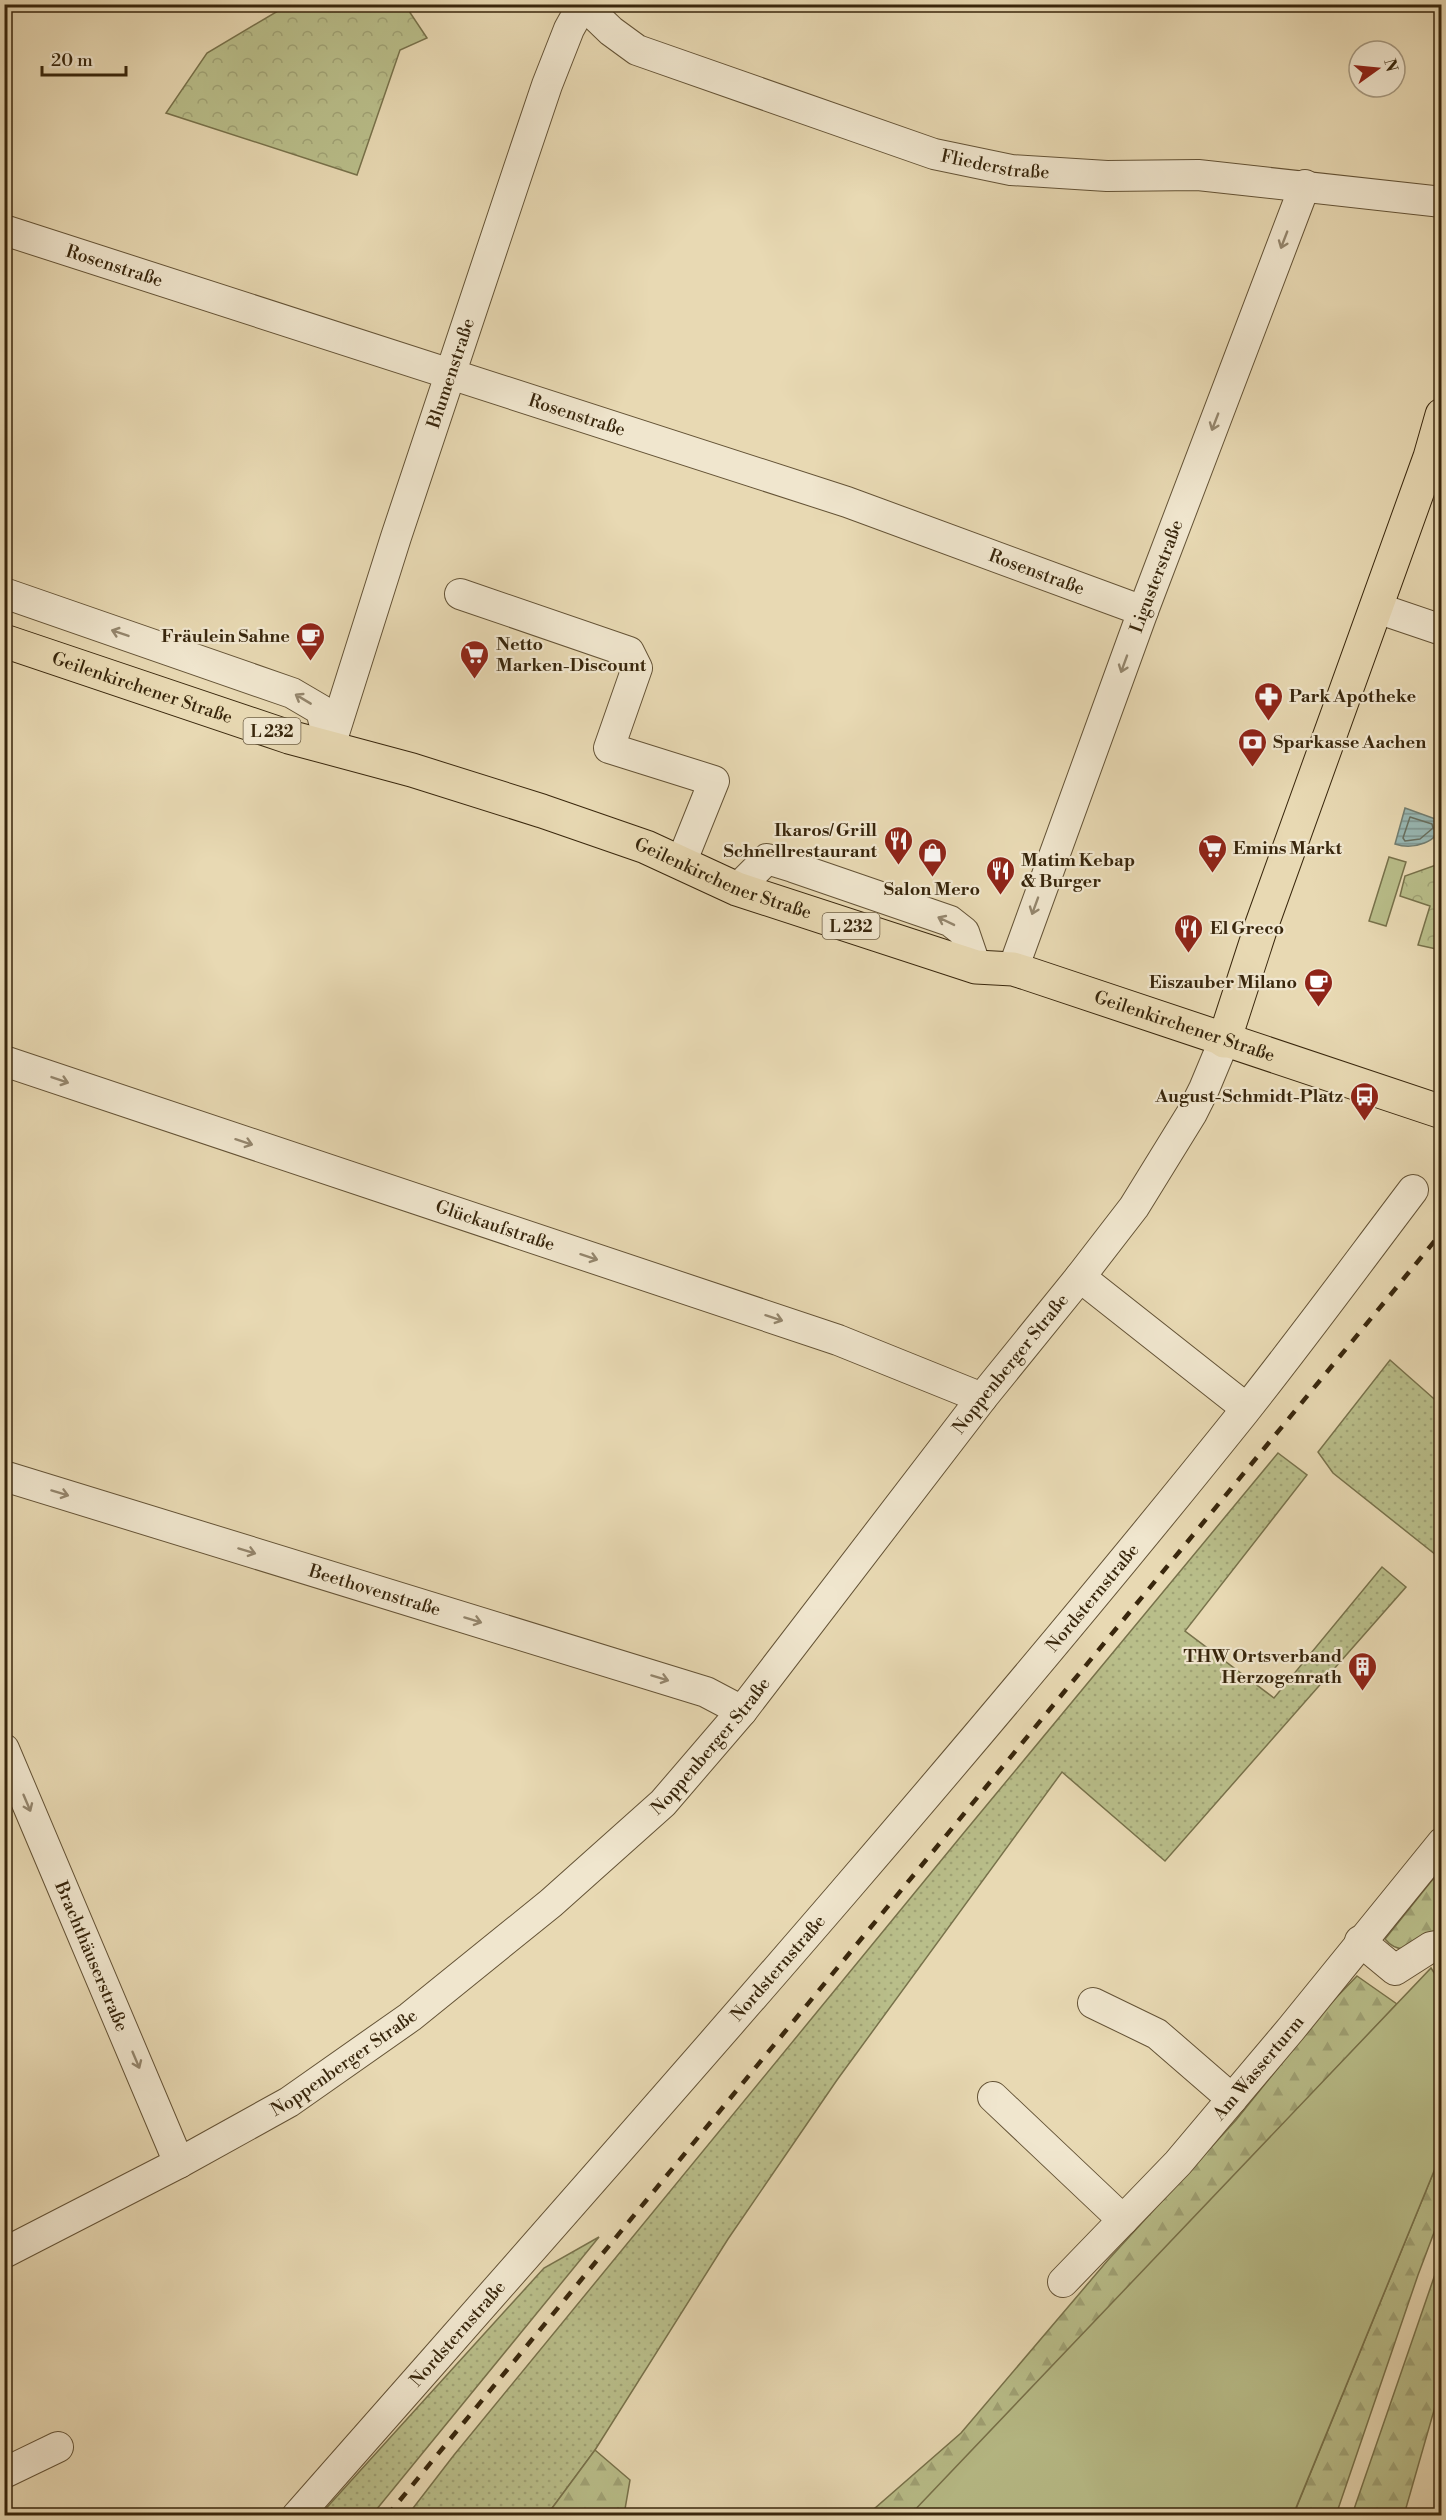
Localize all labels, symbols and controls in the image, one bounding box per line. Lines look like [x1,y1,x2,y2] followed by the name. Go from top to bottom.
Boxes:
[42,39,126,77] scale bar
[1347,39,1407,99] north arrow
[51,49,93,72] text: 20 m
[1379,57,1402,74] text: N
[939,145,1050,184] street label: Fliederstraße
[1278,230,1289,249] one-way arrow
[63,240,166,292] street label: Rosenstraße
[422,315,480,432] street label: Blumenstraße
[525,389,628,442] street label: Rosenstraße
[1209,412,1220,431] one-way arrow
[1125,517,1189,636] street label: Ligusterstraße
[985,544,1088,601] street label: Rosenstraße
[295,620,327,662] cafe icon: Fräulein Sahne
[161,625,290,648] place label: Fräulein Sahne
[111,626,130,637] one-way arrow
[496,633,647,677] place label: Netto Marken-Discount
[459,638,491,680] supermarket icon: Netto Marken-Discount
[49,647,236,729] street label: Geilenkirchener Straße
[1118,654,1129,672] one-way arrow
[1252,680,1284,722] pharmacy icon: Park Apotheke
[1289,685,1417,708] place label: Park Apotheke
[295,693,312,705] one-way arrow
[244,718,300,744] road number: L 232
[1236,726,1268,768] bank icon: Sparkasse Aachen
[1273,731,1426,754] place label: Sparkasse Aachen
[723,819,878,863] place label: Ikaros/ Grill Schnellrestaurant
[882,824,914,866] restaurant icon: Ikaros/ Grill Schnellrestaurant
[1196,832,1228,874] supermarket icon: Emins Markt
[632,833,815,925] street label: Geilenkirchener Straße
[916,836,948,878] shop icon: Salon Mero
[1233,837,1343,860] place label: Emins Markt
[1021,849,1135,893] place label: Matim Kebap & Burger
[984,854,1016,896] restaurant icon: Matim Kebap & Burger
[884,878,980,901] place label: Salon Mero
[1029,896,1040,915] one-way arrow
[1173,912,1205,954] restaurant icon: El Greco
[822,913,880,939] road number: L 232
[937,914,955,926] one-way arrow
[1210,917,1284,940] place label: El Greco
[1302,966,1334,1008] cafe icon: Eiszauber Milano
[1149,971,1297,994] place label: Eiszauber Milano
[1091,986,1278,1067] street label: Geilenkirchener Straße
[50,1075,69,1086] one-way arrow
[1348,1080,1380,1122] bus stop icon: August-Schmidt-Platz
[1154,1085,1343,1108] place label: August-Schmidt-Platz
[234,1138,253,1149] one-way arrow
[432,1195,558,1256] street label: Glückaufstraße
[579,1252,598,1263] one-way arrow
[948,1289,1074,1439] street label: Noppenberger Straße
[764,1313,783,1324] one-way arrow
[50,1488,69,1499] one-way arrow
[1041,1539,1144,1657] street label: Nordsternstraße
[237,1546,256,1557] one-way arrow
[305,1559,443,1622] street label: Beethovenstraße
[463,1615,482,1626] one-way arrow
[1183,1645,1342,1689] place label: THW Ortsverband Herzogenrath
[1347,1650,1379,1692] building icon: THW Ortsverband Herzogenrath
[646,1673,776,1820] street label: Noppenberger Straße
[650,1673,669,1684] one-way arrow
[22,1793,33,1812] one-way arrow
[49,1877,133,2035] street label: Brachthäuserstraße
[726,1910,831,2026] street label: Nordsternstraße
[267,2005,422,2122] street label: Noppenberger Straße
[1207,2011,1309,2126] street label: Am Wasserturm
[131,2050,142,2069] one-way arrow
[405,2276,511,2392] street label: Nordsternstraße

